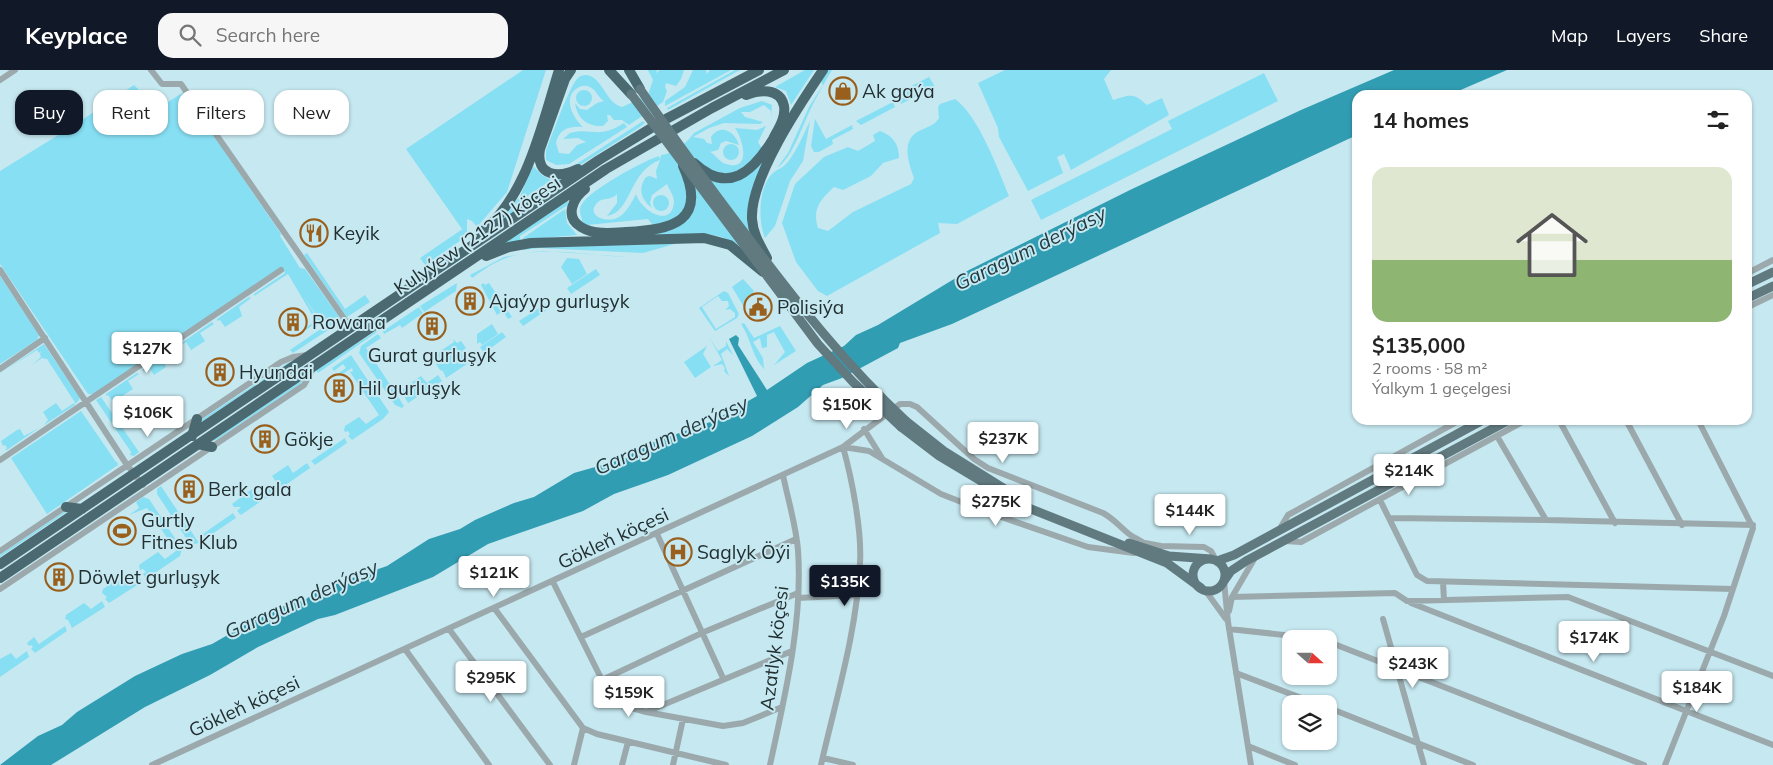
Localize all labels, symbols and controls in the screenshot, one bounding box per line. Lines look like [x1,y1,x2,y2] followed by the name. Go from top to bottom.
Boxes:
[158,13,508,58] search box
[25,20,128,50] text: Keyplace
[176,21,204,49] icon: search
[216,23,320,47] text: Search here
[1551,24,1588,47] text: Map
[1616,24,1671,47] text: Layers
[1699,24,1748,47] text: Share
[828,76,858,106] shop icon: Ak gaýa
[862,79,935,103] place label: Ak gaýa
[15,90,83,135] chip: Buy
[93,90,168,135] chip: Rent
[178,90,264,135] chip: Filters
[274,90,349,135] chip: New
[1704,106,1732,134] icon: filters
[1372,107,1469,133] text: 14 homes
[389,170,565,300] street label: Kulyýew (2127) köçesi
[950,200,1111,296] water label: Garagum derýasy
[1507,200,1597,290] icon: home
[299,218,329,248] restaurant icon: Keyik
[333,221,380,245] place label: Keyik
[455,286,485,316] building icon: Ajaýyp gurluşyk
[489,289,630,313] place label: Ajaýyp gurluşyk
[743,292,773,322] public building icon: Polisiýa
[777,295,844,319] place label: Polisiýa
[278,307,308,337] building icon: Rowana
[312,310,386,334] place label: Rowana
[417,311,447,341] building icon: Gurat gurluşyk
[112,332,182,374] pin: $127K
[1372,332,1465,358] text: $135,000
[122,338,172,358] text: $127K
[368,343,496,367] place label: Gurat gurluşyk
[205,357,235,387] building icon: Hyundai
[1372,358,1487,378] text: 2 rooms · 58 m²
[239,360,313,384] place label: Hyundai
[324,373,354,403] building icon: Hil gurluşyk
[358,376,461,400] place label: Hil gurluşyk
[1372,378,1511,398] text: Ýalkym 1 geçelgesi
[812,388,882,430] pin: $150K
[590,389,753,480] water label: Garagum derýasy
[822,394,872,414] text: $150K
[113,396,183,438] pin: $106K
[123,402,173,422] text: $106K
[968,422,1038,464] pin: $237K
[250,424,280,454] building icon: Gökje
[284,427,333,451] place label: Gökje
[978,428,1028,448] text: $237K
[1374,454,1444,496] pin: $214K
[1384,460,1434,480] text: $214K
[174,474,204,504] building icon: Berk gala
[208,477,292,501] place label: Berk gala
[961,484,1031,527] pin: $275K
[971,491,1021,511] text: $275K
[1155,494,1225,536] pin: $144K
[1165,500,1215,520] text: $144K
[554,502,672,574] street label: Gökleň köçesi
[141,508,238,554] place label: Gurtly Fitnes Klub
[107,516,137,546] sports icon: Gurtly Fitnes Klub
[663,537,693,567] hospital icon: Saglyk Öýi
[697,540,790,564] place label: Saglyk Öýi
[220,553,383,644] water label: Garagum derýasy
[459,556,529,598] pin: $121K
[44,562,74,592] building icon: Döwlet gurluşyk
[469,562,519,582] text: $121K
[810,564,880,607] pin: $135K
[78,565,220,589] place label: Döwlet gurluşyk
[820,571,870,591] text: $135K
[754,584,794,712] street label: Azatlyk köçesi
[1559,620,1629,663] pin: $174K
[1569,627,1619,647] text: $174K
[1282,630,1338,685] north arrow
[1282,630,1337,750] map controls
[1378,646,1448,689] pin: $243K
[1388,653,1438,673] text: $243K
[456,660,526,703] pin: $295K
[466,667,516,687] text: $295K
[185,670,303,742] street label: Gökleň köçesi
[1662,670,1732,713] pin: $184K
[594,676,664,718] pin: $159K
[1672,677,1722,697] text: $184K
[604,682,654,702] text: $159K
[1282,695,1337,750] button: layers

